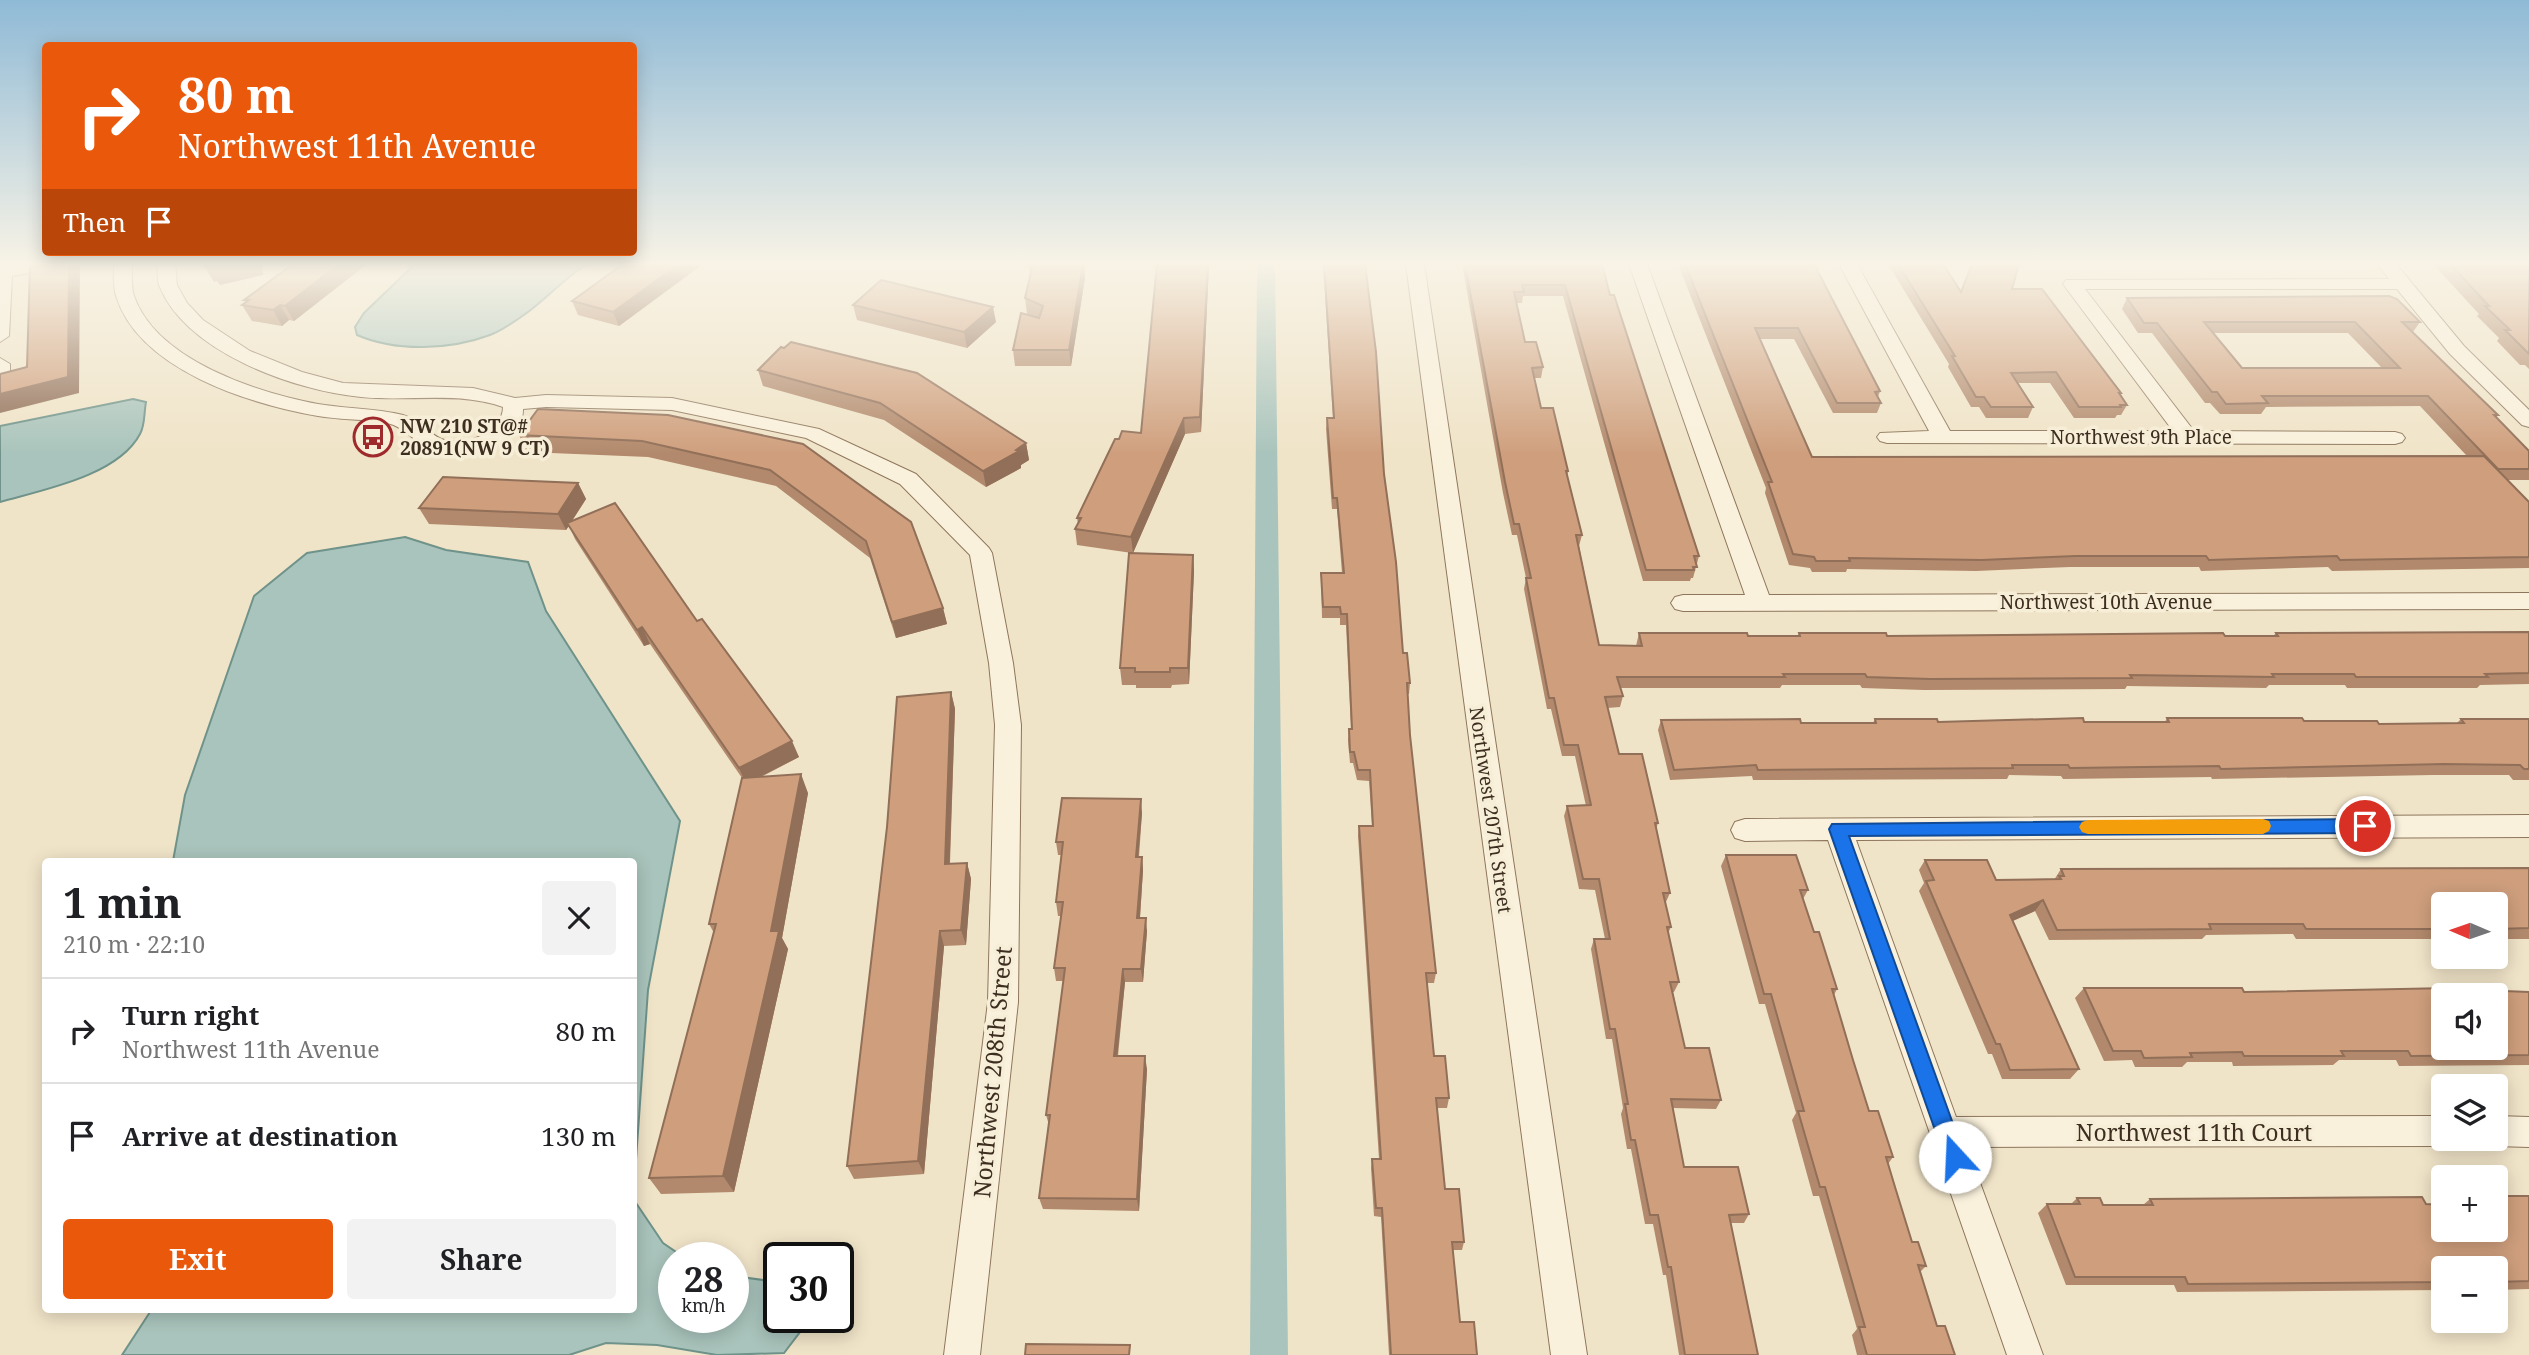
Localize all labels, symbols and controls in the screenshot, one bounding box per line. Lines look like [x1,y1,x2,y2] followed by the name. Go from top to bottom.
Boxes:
[178,61,294,127] text: 80 m
[63,70,154,161] icon: right
[178,124,536,167] text: Northwest 11th Avenue
[140,203,178,241] icon: arrive
[63,204,126,240] text: Then
[400,413,550,461] place label: NW 210 ST@# 20891(NW 9 CT)
[352,416,394,458] bus stop icon: NW 210 ST@# 20891(NW 9 CT)
[2050,424,2232,450] street label: Northwest 9th Place
[2000,589,2212,615] street label: Northwest 10th Avenue
[1464,705,1518,915] street label: Northwest 207th Street
[2335,796,2395,856] pin
[2346,807,2384,845] icon: arrive
[63,873,182,930] text: 1 min
[542,881,616,955] button: close
[2431,892,2508,970] north arrow
[2431,892,2508,1333] map controls
[63,928,205,960] text: 210 m · 22:10
[965,945,1019,1199] street label: Northwest 208th Street
[2431,983,2508,1060] button: sound
[122,997,259,1033] text: Turn right
[63,1012,101,1050] icon: right
[556,1013,616,1049] text: 80 m
[122,1033,380,1065] text: Northwest 11th Avenue
[2431,1074,2508,1151] button: layers
[2076,1116,2312,1148] street label: Northwest 11th Court
[63,1117,101,1155] icon: arrive
[122,1118,398,1154] text: Arrive at destination
[541,1118,616,1154] text: 130 m
[1918,1120,1992,1194] position arrow
[2431,1165,2508,1242] button: +
[63,1219,333,1299] button: Exit
[347,1219,616,1299] button: Share
[763,1242,854,1333] speed limit sign: 30
[684,1255,723,1302] text: 28
[2431,1256,2508,1333] button: −
[681,1293,726,1317] text: km/h

